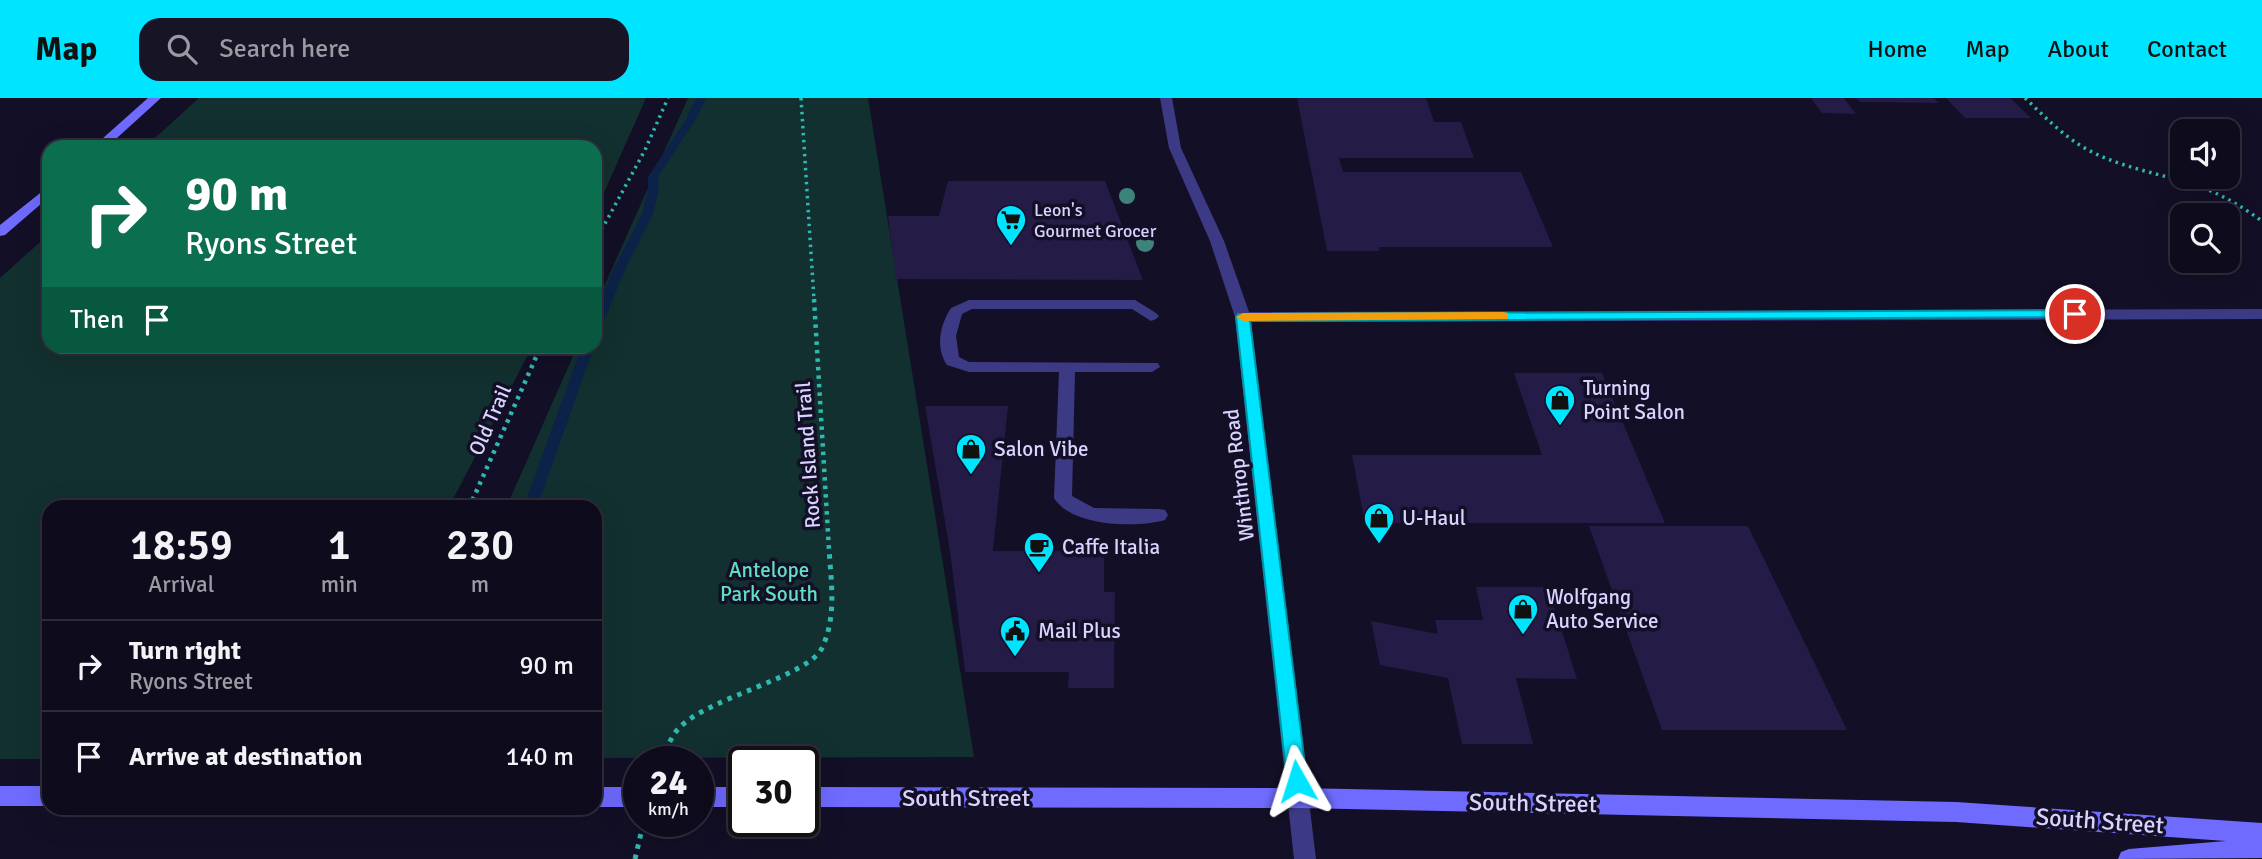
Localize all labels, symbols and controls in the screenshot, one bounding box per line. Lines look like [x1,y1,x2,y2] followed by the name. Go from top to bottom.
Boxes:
[139,18,629,81] search box
[35,29,97,70] text: Map
[163,30,201,68] icon: search
[219,33,350,65] text: Search here
[1867,34,1927,64] text: Home
[1965,34,2010,64] text: Map
[2048,34,2109,64] text: About
[2147,34,2227,64] text: Contact
[2170,119,2240,273] map controls
[2170,119,2240,189] button: sound
[185,164,288,224] text: 90 m
[70,168,161,259] icon: right
[1034,199,1157,242] place label: Leon's Gourmet Grocer
[994,203,1028,247] supermarket icon: Leon's Gourmet Grocer
[2170,203,2240,273] button: search
[185,224,357,263] text: Ryons Street
[2045,284,2105,344] pin
[2056,295,2094,333] icon: arrive
[138,301,176,339] icon: arrive
[70,304,124,336] text: Then
[1583,375,1685,425] place label: Turning Point Salon
[463,380,517,460] street label: Old Trail
[790,381,826,529] street label: Rock Island Trail
[1543,383,1577,427] shop icon: Turning Point Salon
[1218,408,1260,542] street label: Winthrop Road
[954,432,988,476] shop icon: Salon Vibe
[994,436,1089,462] place label: Salon Vibe
[1362,501,1396,545] shop icon: U-Haul
[1402,505,1466,531] place label: U-Haul
[130,520,233,571] text: 18:59
[328,520,351,571] text: 1
[446,520,514,571] text: 230
[1022,530,1056,574] cafe icon: Caffe Italia
[1062,534,1160,560] place label: Caffe Italia
[720,557,818,607] park label: Antelope Park South
[148,570,214,599] text: Arrival
[321,570,358,599] text: min
[471,570,489,599] text: m
[1546,584,1659,634] place label: Wolfgang Auto Service
[1506,592,1540,636] shop icon: Wolfgang Auto Service
[998,614,1032,658] public building icon: Mail Plus
[1038,618,1121,644] place label: Mail Plus
[129,635,241,667] text: Turn right
[70,647,108,685] icon: right
[519,650,574,682] text: 90 m
[129,667,253,696] text: Ryons Street
[70,738,108,776] icon: arrive
[129,741,362,773] text: Arrive at destination
[505,741,574,773] text: 140 m
[1260,744,1334,818] position arrow
[728,746,819,837] speed limit sign: 30
[650,761,687,804] text: 24
[902,783,1030,813] street label: South Street
[1469,787,1597,819] street label: South Street
[648,798,689,820] text: km/h
[2035,802,2165,840] street label: South Street

